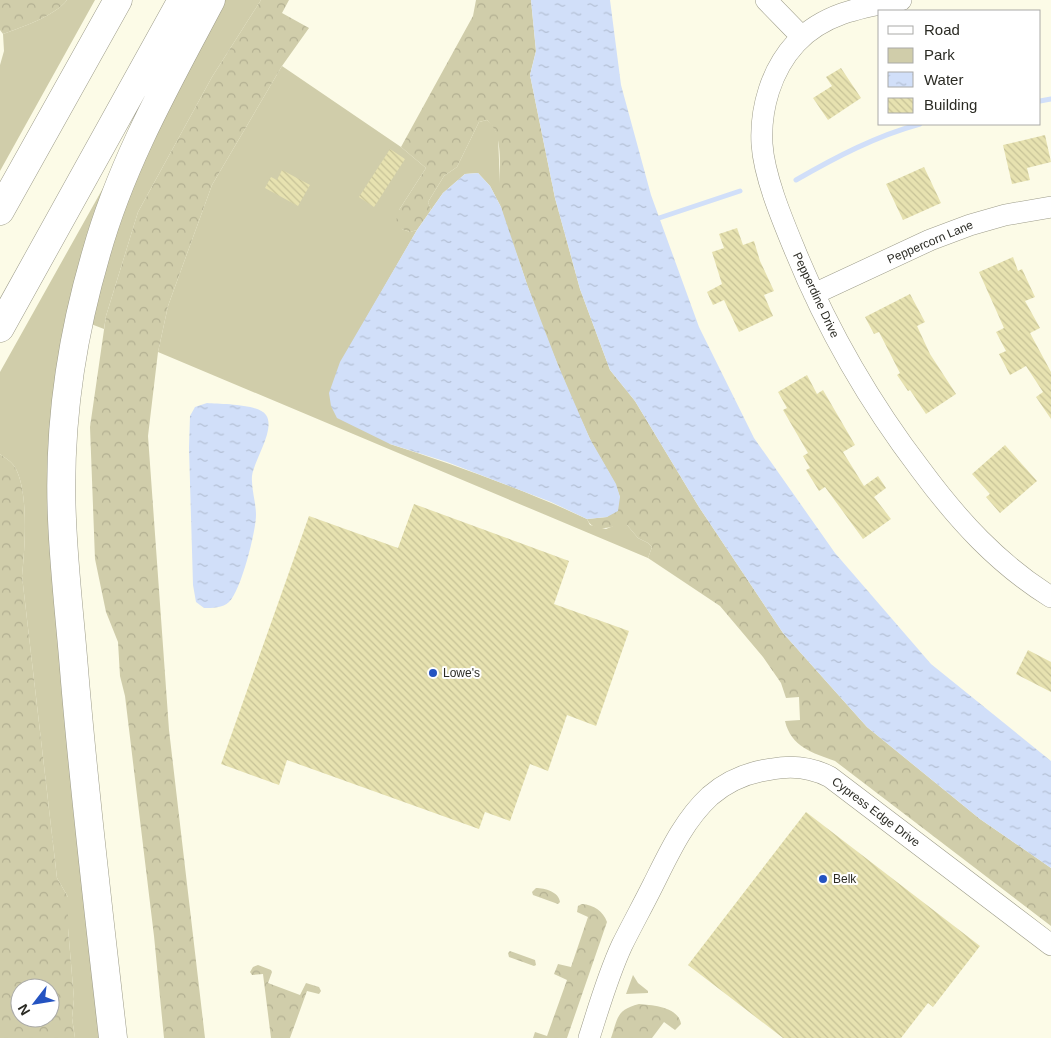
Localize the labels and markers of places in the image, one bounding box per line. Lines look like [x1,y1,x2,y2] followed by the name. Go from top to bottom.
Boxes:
[443,666,480,680] place label: Lowe's
[427,667,439,679] marker: Lowe's
[833,872,857,886] place label: Belk
[817,873,829,885] marker: Belk

